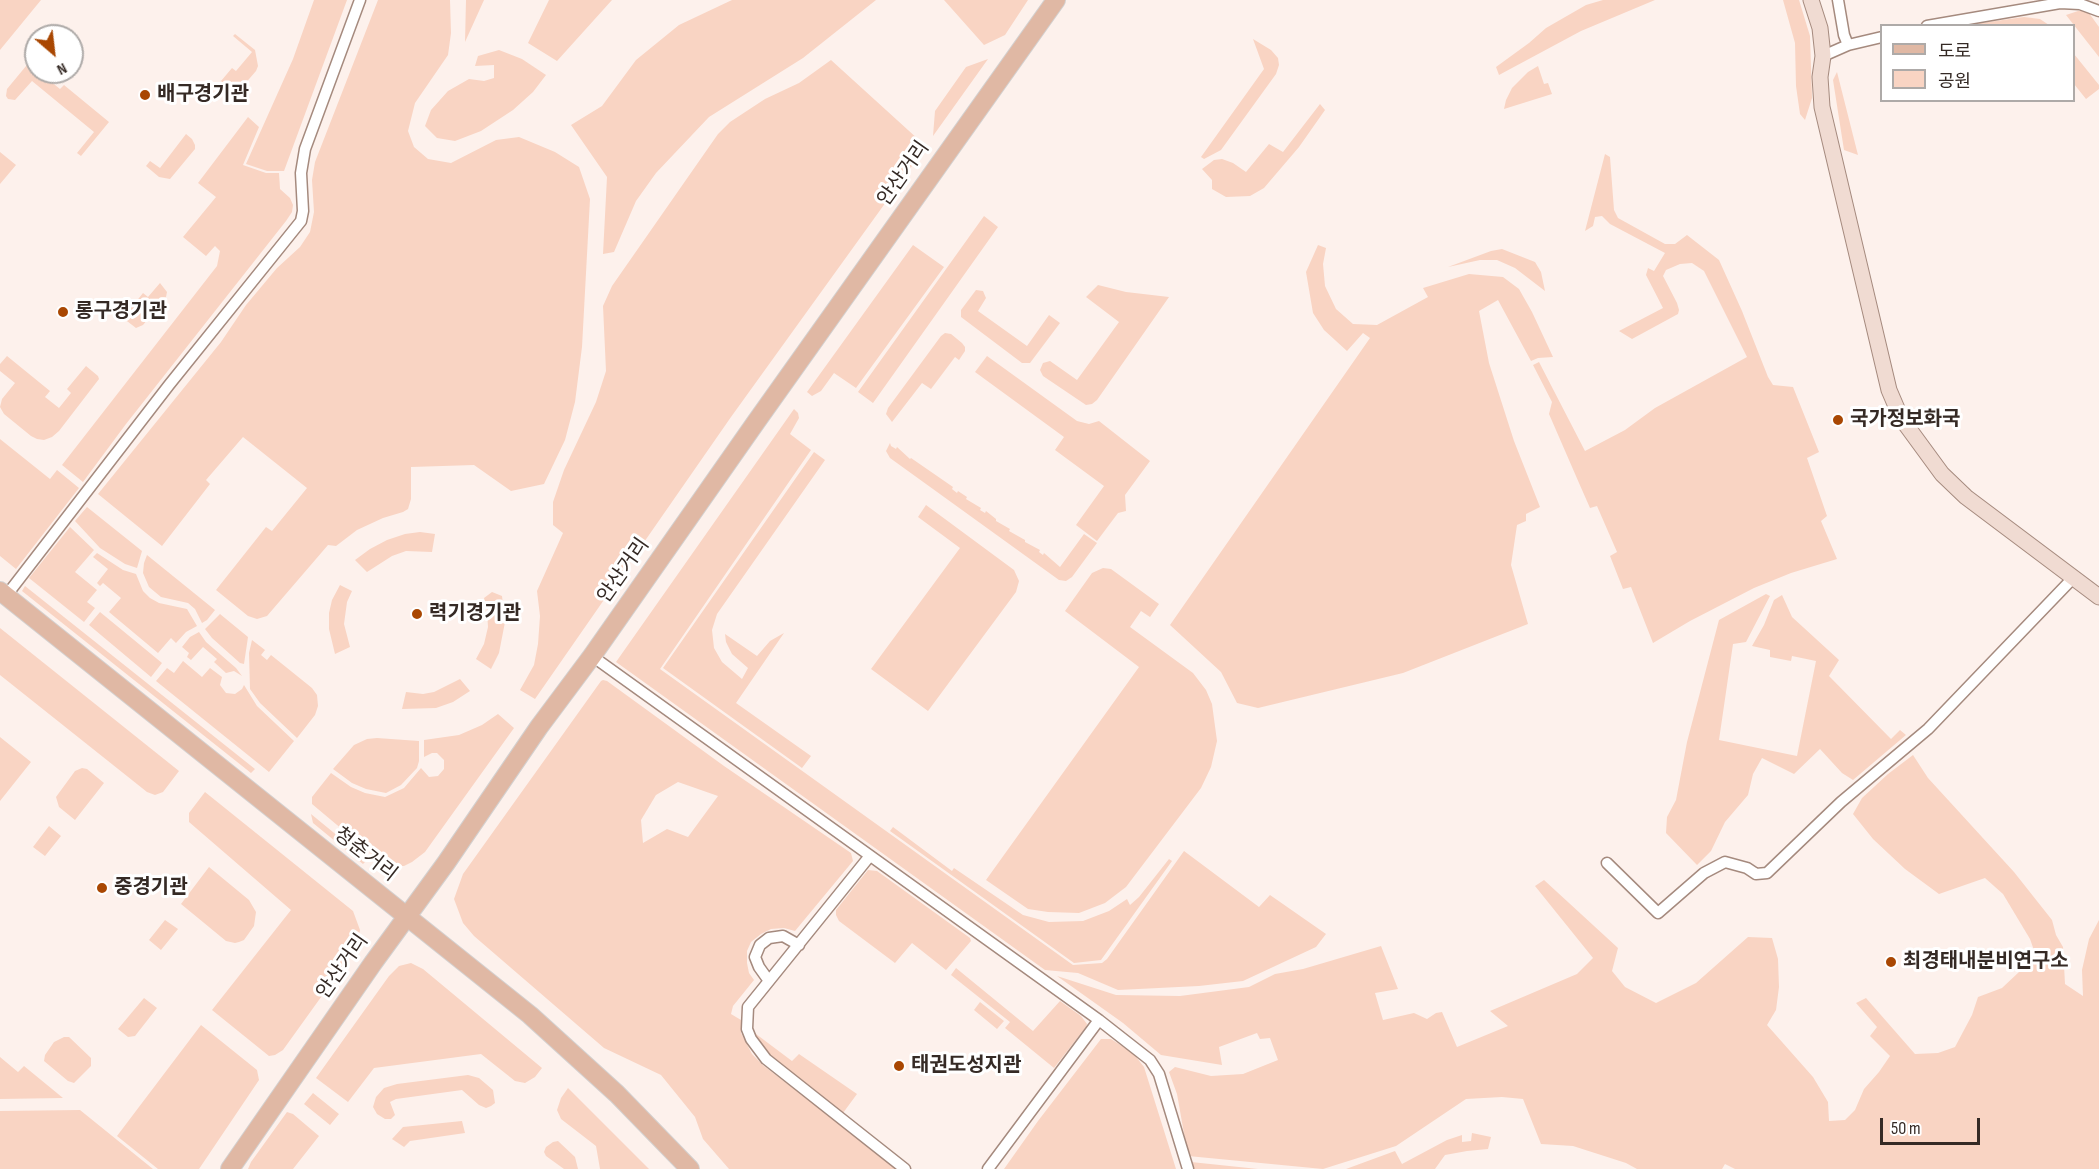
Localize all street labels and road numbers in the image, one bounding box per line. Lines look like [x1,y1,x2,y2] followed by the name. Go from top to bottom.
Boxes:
[873,137,935,211] street label: 안산거리
[593,534,655,608] street label: 안산거리
[329,823,401,887] street label: 청춘거리
[312,930,374,1004] street label: 안산거리

